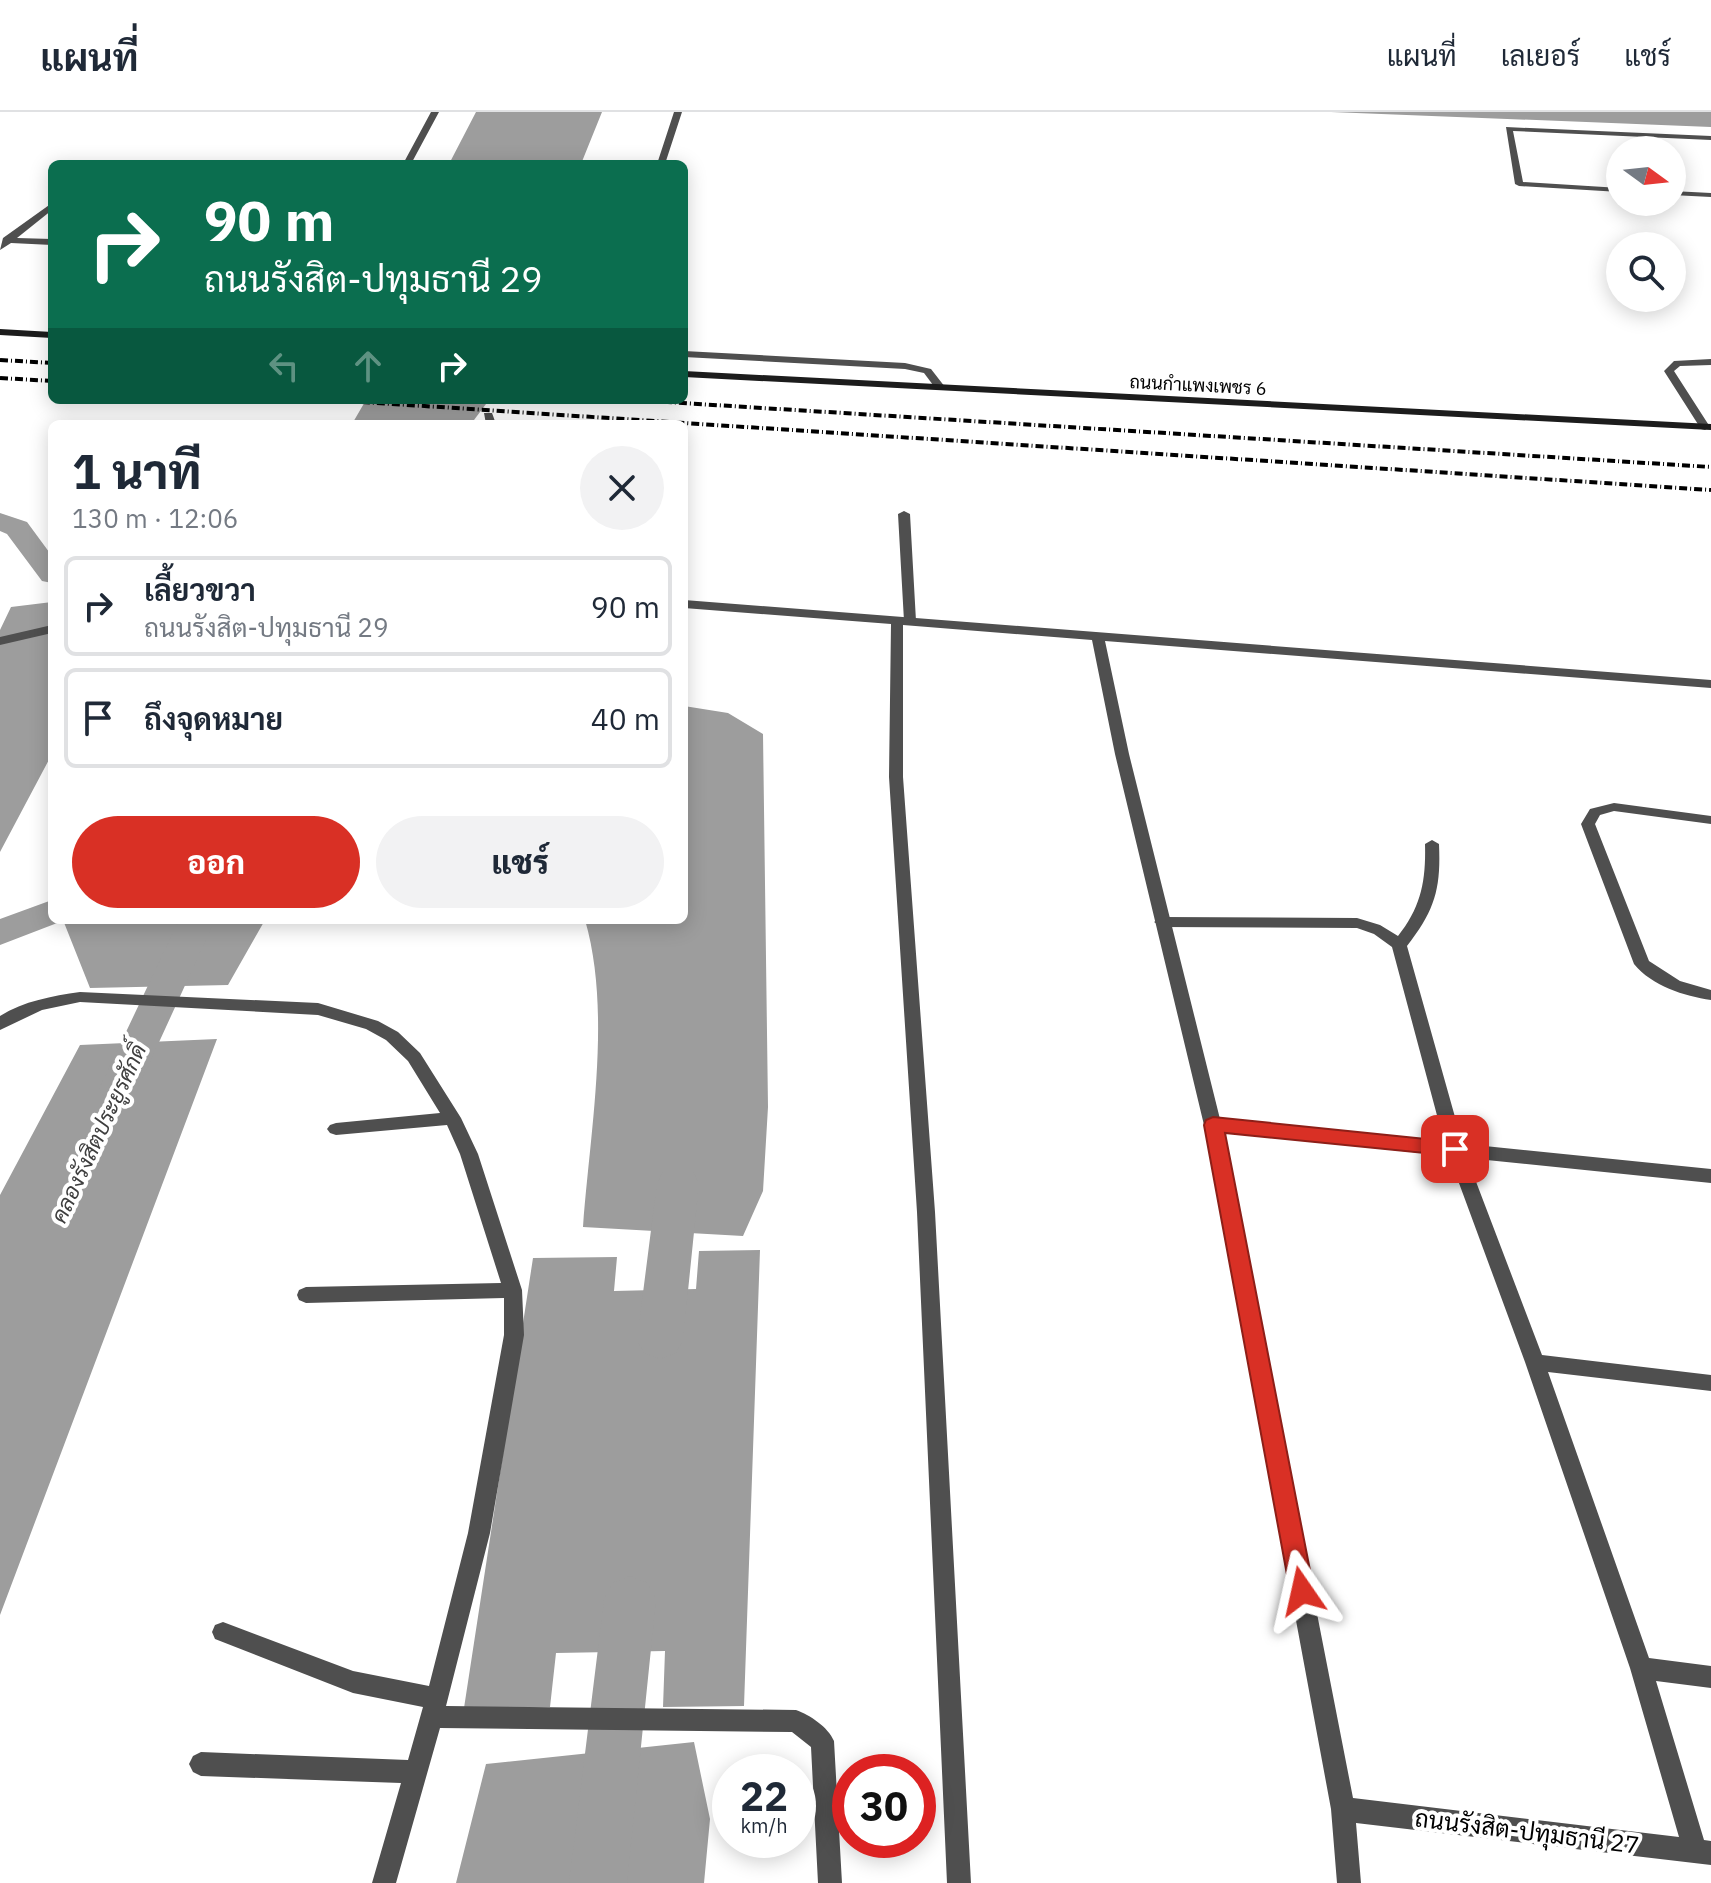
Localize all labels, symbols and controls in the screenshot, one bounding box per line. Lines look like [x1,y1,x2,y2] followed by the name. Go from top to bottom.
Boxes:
[40,32,139,81] text: แผนที่
[1387,37,1457,74] text: แผนที่
[1501,37,1580,74] text: เลเยอร์
[1624,37,1671,74] text: แชร์
[1606,136,1686,216] north arrow
[1606,136,1686,312] map controls
[204,184,334,256] text: 90 m
[72,192,176,296] icon: right
[1606,232,1686,312] button: search
[204,255,543,302] text: ถนนรังสิต-ปทุมธานี 29
[262,344,306,388] icon: left
[346,344,390,388] icon: ahead
[430,344,474,388] icon: right
[1129,370,1267,400] street label: ถนนกำแพงเพชร 6
[72,440,201,502] text: 1 นาที
[580,446,664,530] button: close
[72,501,238,535] text: 130 m · 12:06
[144,570,256,609] text: เลี้ยวขวา
[76,584,120,628] icon: right
[591,587,660,626] text: 90 m
[144,610,389,644] text: ถนนรังสิต-ปทุมธานี 29
[76,696,120,740] icon: arrive
[144,699,283,738] text: ถึงจุดหมาย
[591,699,660,738] text: 40 m
[72,816,360,908] button: ออก
[376,816,664,908] button: แชร์
[40,1034,156,1228] water label: คลองรังสิตประยูรศักดิ์
[1421,1115,1489,1183] pin
[1433,1127,1477,1171] icon: arrive
[1260,1549,1344,1633] position arrow
[832,1754,936,1858] speed limit sign: 30
[740,1770,788,1822] text: 22
[1413,1801,1641,1862] street label: ถนนรังสิต-ปทุมธานี 27
[740,1812,788,1839] text: km/h

